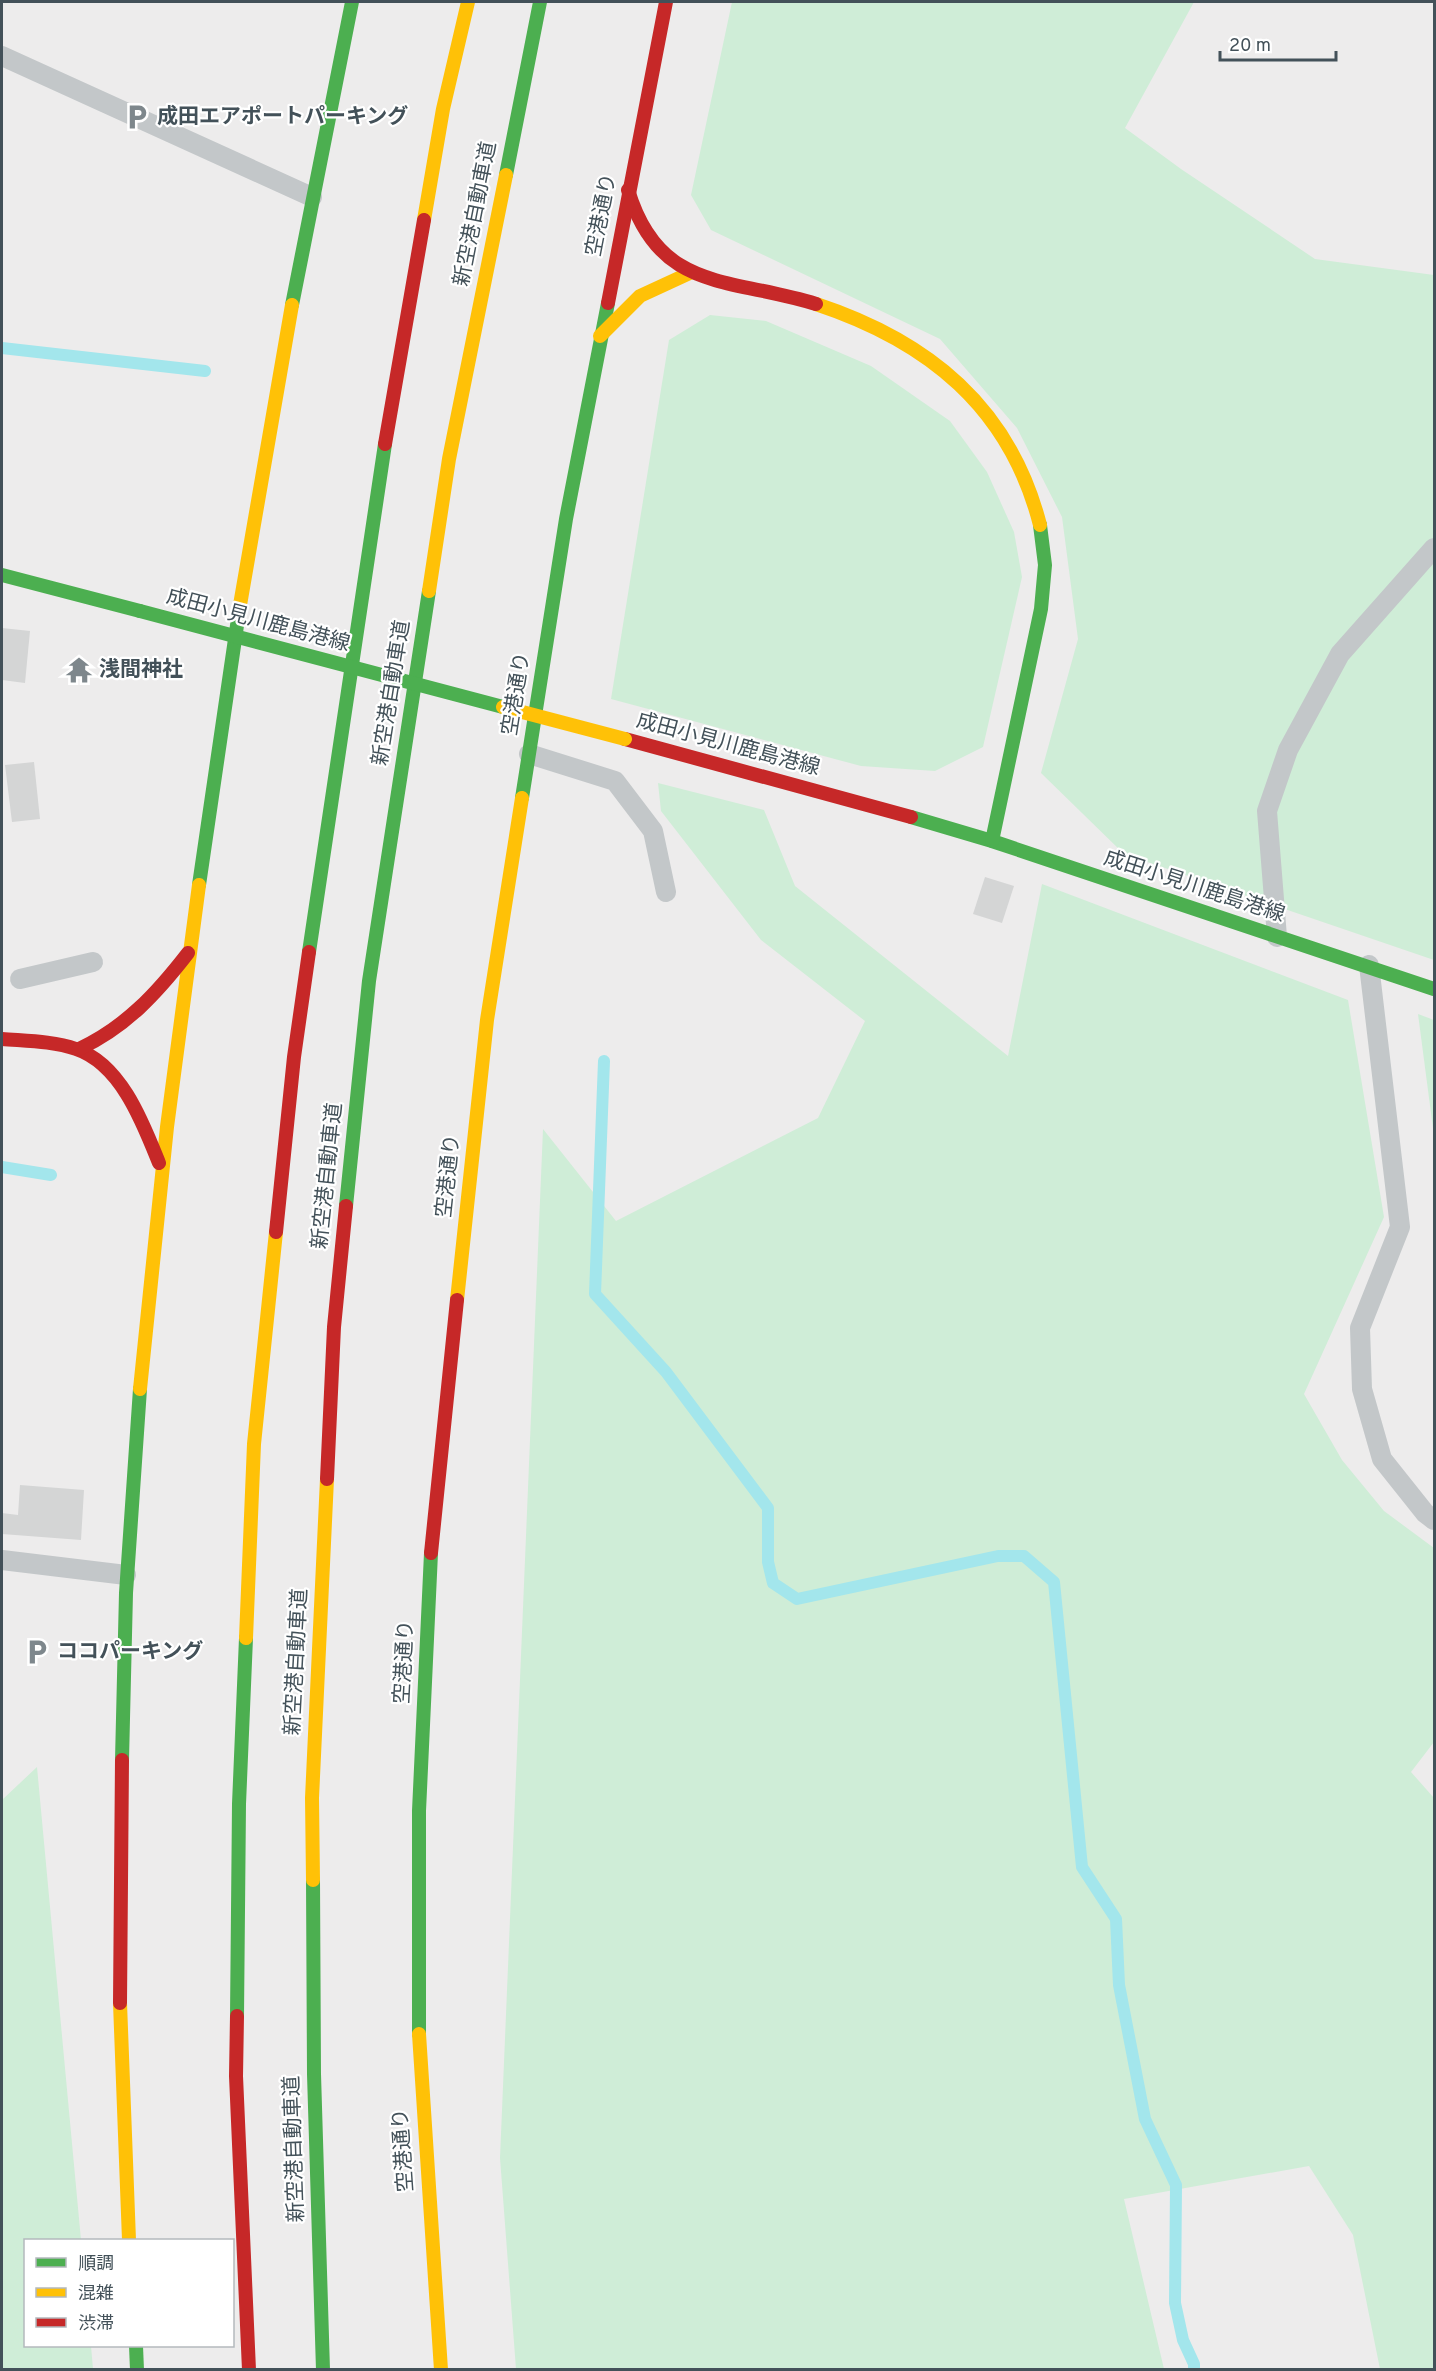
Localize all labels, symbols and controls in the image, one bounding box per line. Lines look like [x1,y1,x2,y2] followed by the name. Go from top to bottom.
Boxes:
[1220,24,1336,62] scale bar
[1229,35,1271,58] text: 20 m
[122,102,152,132] parking icon: 成田エアポートパーキング
[157,104,408,131] place label: 成田エアポートパーキング
[449,139,503,289] street label: 新空港自動車道
[581,171,623,259] street label: 空港通り
[163,584,353,658] street label: 成田小見川鹿島港線
[367,618,417,768] street label: 新空港自動車道
[497,650,537,738] street label: 空港通り
[64,655,94,685] temple icon: 浅間神社
[99,657,183,684] place label: 浅間神社
[633,708,823,782] street label: 成田小見川鹿島港線
[1100,845,1288,929] street label: 成田小見川鹿島港線
[307,1101,349,1251] street label: 新空港自動車道
[431,1133,467,1219] street label: 空港通り
[280,1588,314,1736] street label: 新空港自動車道
[389,1619,421,1705] street label: 空港通り
[22,1637,52,1667] parking icon: ココパーキング
[57,1639,203,1666] place label: ココパーキング
[279,2075,311,2223] street label: 新空港自動車道
[388,2107,420,2193] street label: 空港通り
[24,2239,234,2347] legend
[78,2253,114,2276] text: 順調
[78,2283,114,2306] text: 混雑
[78,2313,114,2336] text: 渋滞

